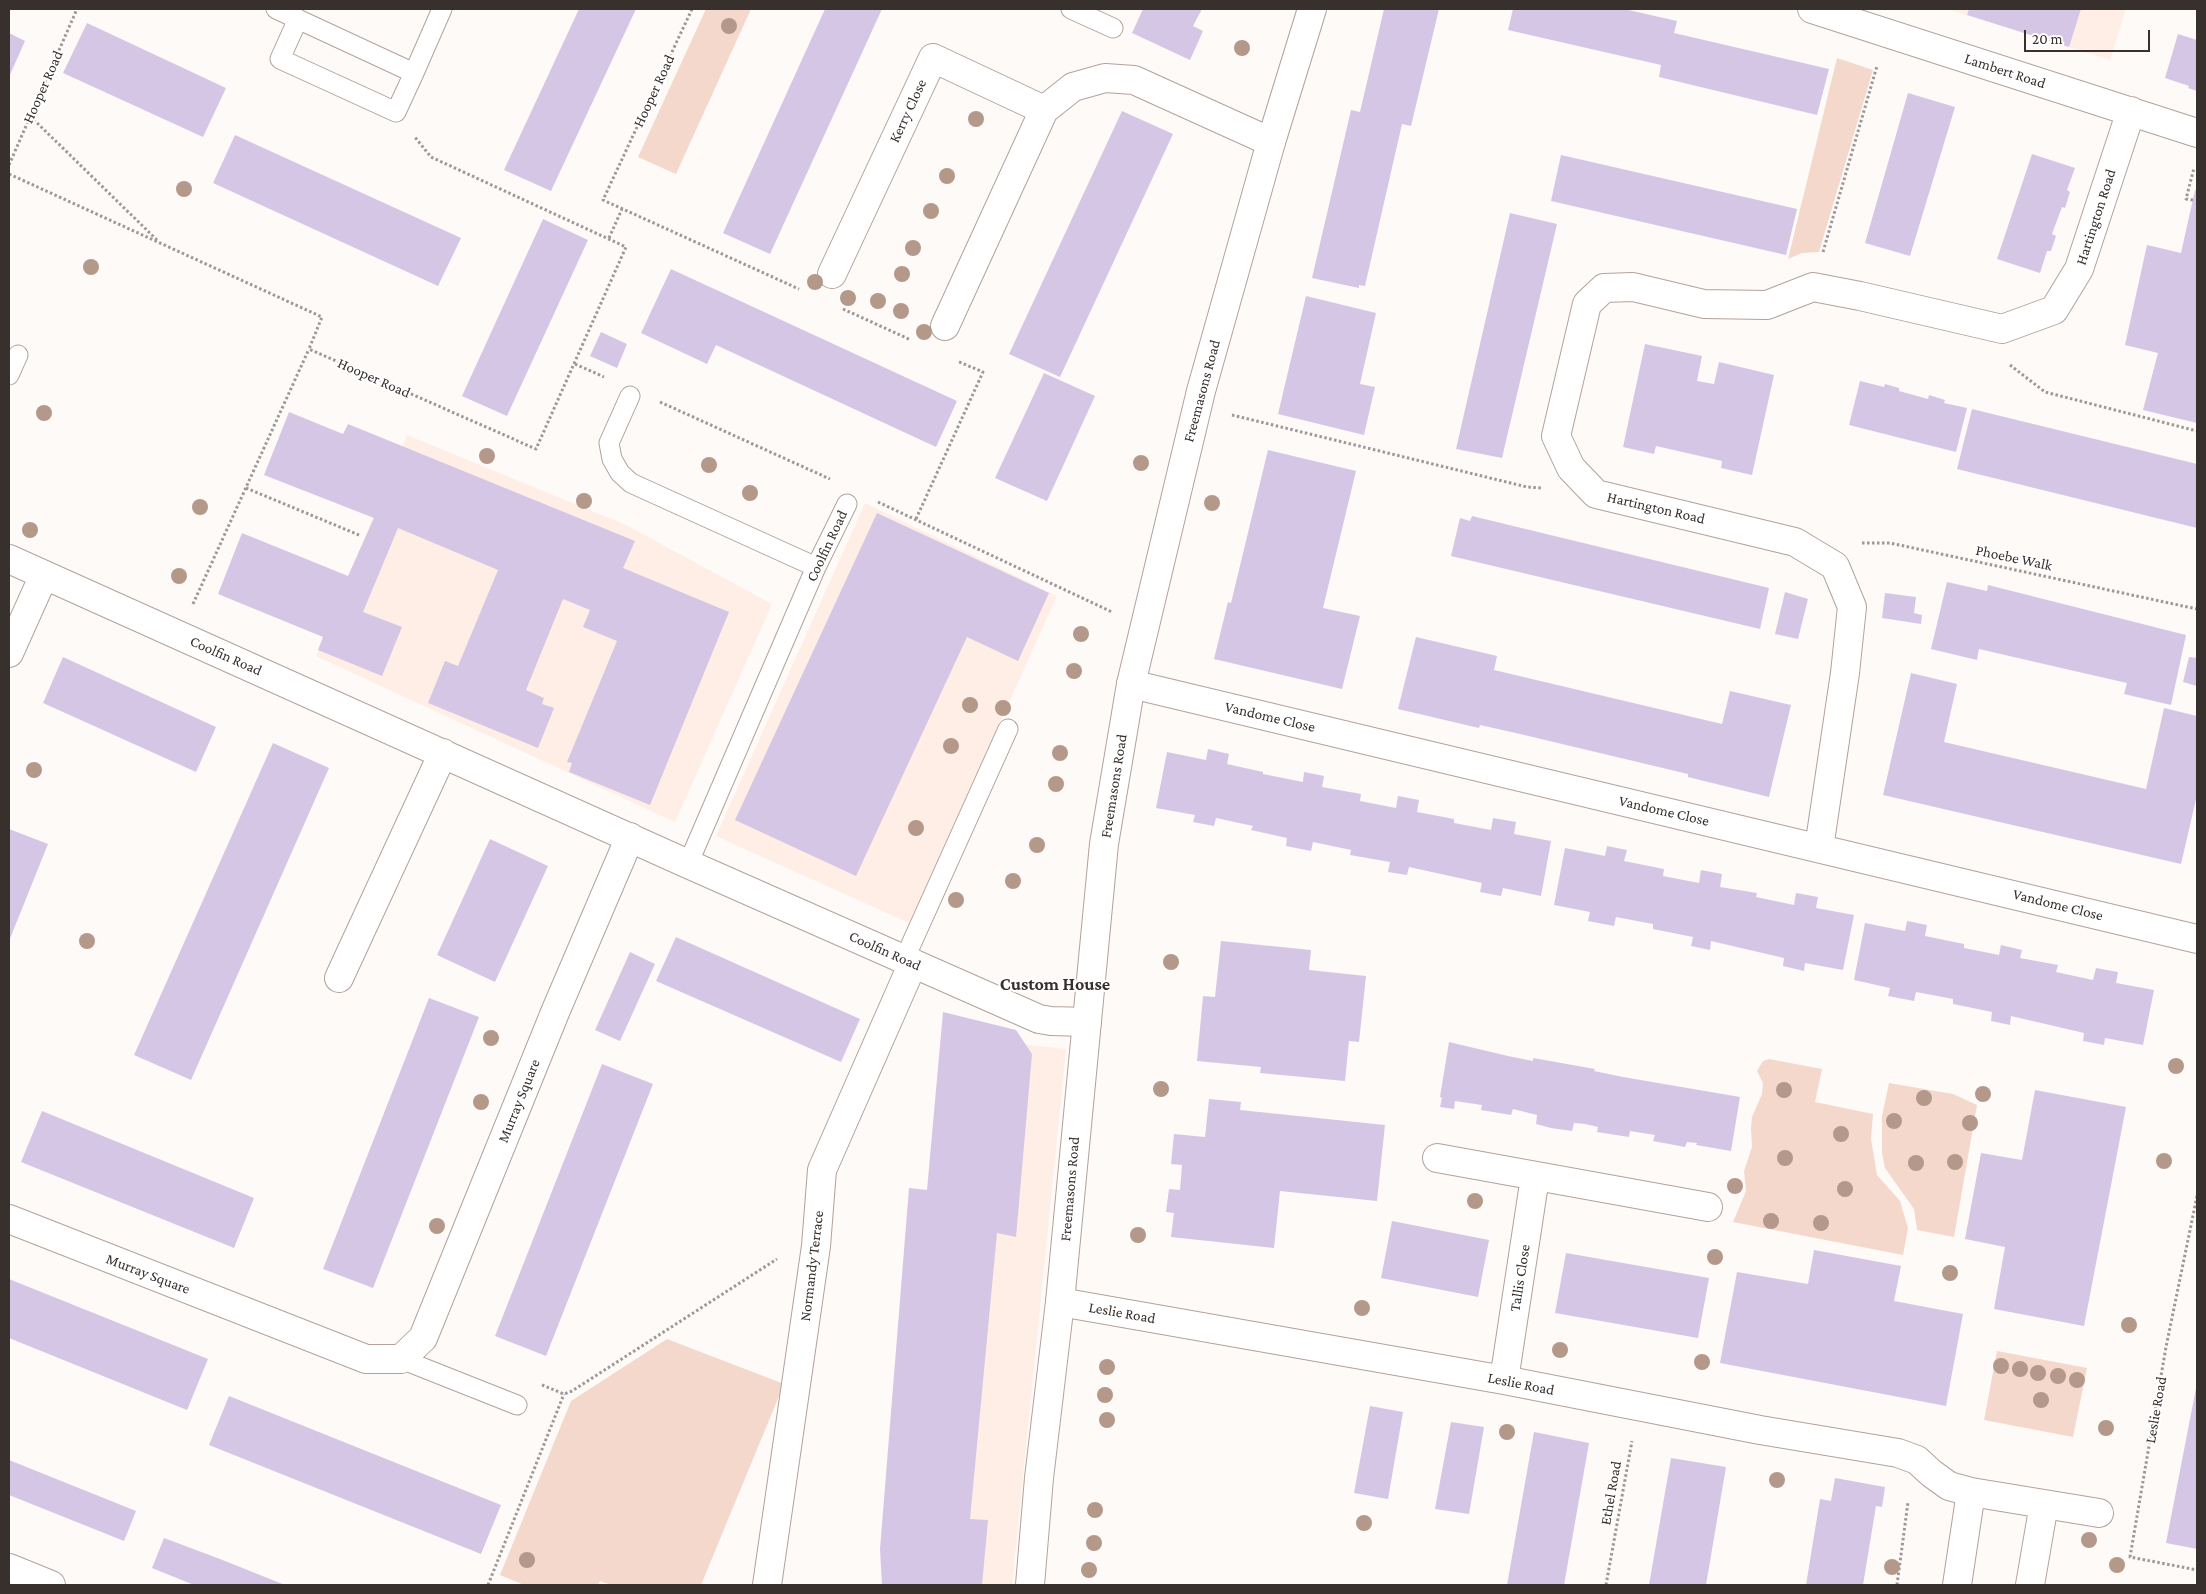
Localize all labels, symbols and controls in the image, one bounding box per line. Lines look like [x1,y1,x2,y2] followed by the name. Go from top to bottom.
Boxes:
[2026,20,2152,52] scale bar
[2032,31,2063,47] text: 20 m
[19,48,67,126] street label: Hooper Road
[1962,49,2048,93] street label: Lambert Road
[629,52,679,130] street label: Hooper Road
[885,76,931,146] street label: Kerry Close
[2072,167,2120,267] street label: Hartington Road
[1180,338,1224,444] street label: Freemasons Road
[335,354,413,402] street label: Hooper Road
[1605,488,1707,528] street label: Hartington Road
[803,507,851,585] street label: Coolfin Road
[1974,541,2054,575] street label: Phoebe Walk
[187,632,265,680] street label: Coolfin Road
[1223,698,1317,736] street label: Vandome Close
[1097,733,1131,839] street label: Freemasons Road
[1617,792,1711,830] street label: Vandome Close
[2011,885,2105,925] street label: Vandome Close
[846,927,924,975] street label: Coolfin Road
[1000,973,1110,995] district label: Custom House
[494,1057,544,1145] street label: Murray Square
[1056,1136,1084,1242] street label: Freemasons Road
[796,1210,828,1322] street label: Normandy Terrace
[1506,1243,1534,1313] street label: Tallis Close
[103,1250,193,1298] street label: Murray Square
[1087,1298,1157,1328] street label: Leslie Road
[1486,1369,1556,1399] street label: Leslie Road
[2141,1375,2171,1445] street label: Leslie Road
[1597,1460,1625,1526] street label: Ethel Road

